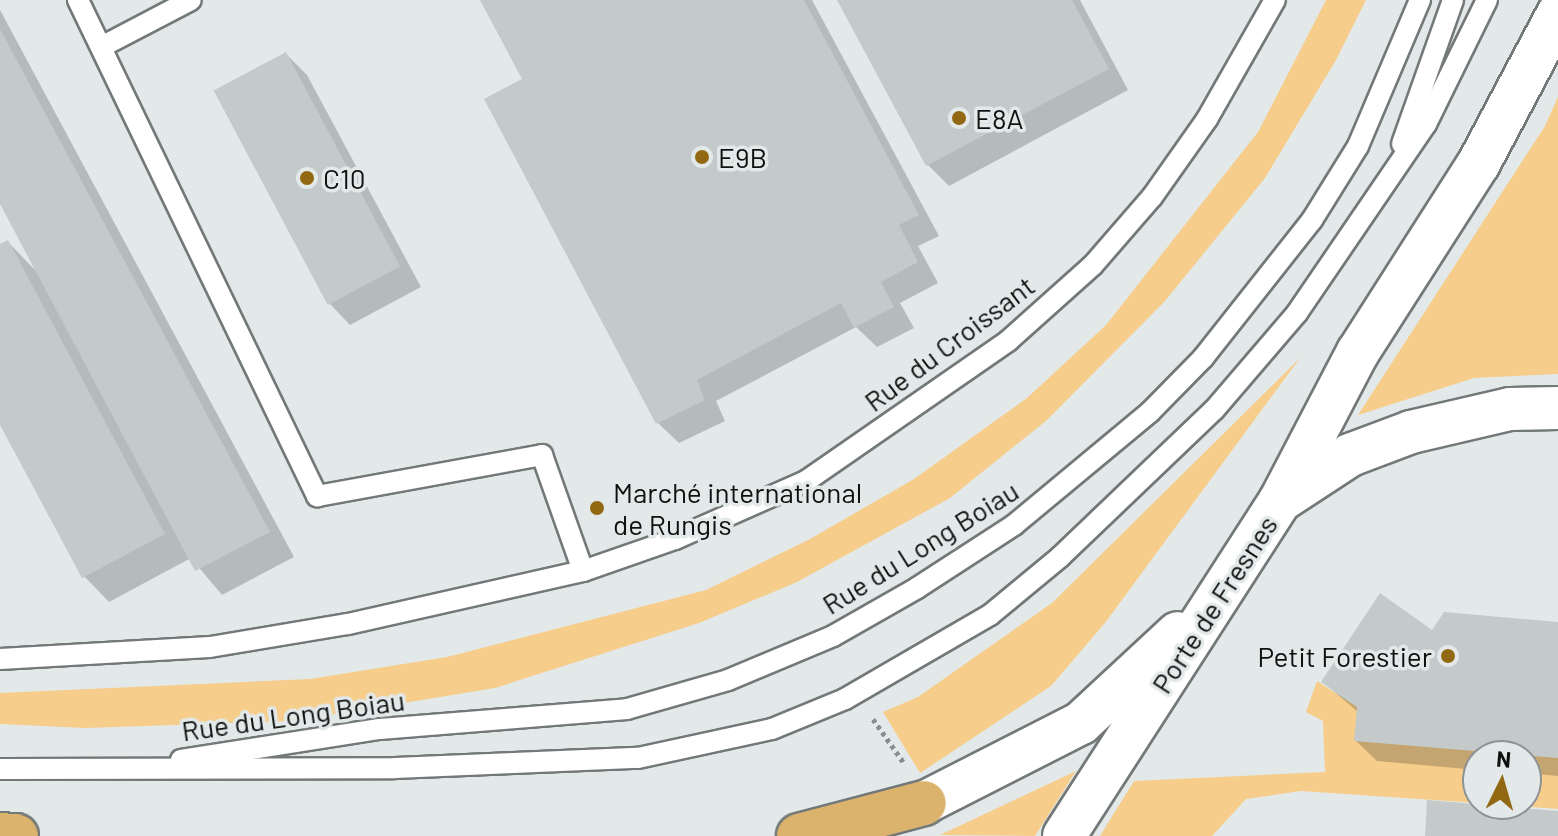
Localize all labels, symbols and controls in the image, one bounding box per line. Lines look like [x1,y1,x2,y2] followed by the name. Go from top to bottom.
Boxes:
[975,101,1024,135] place label: E8A
[950,109,968,127] marker: E8A
[718,140,767,174] place label: E9B
[693,148,711,166] marker: E9B
[323,161,366,195] place label: C10
[298,169,316,187] marker: C10
[857,268,1041,418] street label: Rue du Croissant
[816,473,1024,621] street label: Rue du Long Boiau
[613,475,862,541] place label: Marché international de Rungis
[588,499,606,517] marker: Marché international de Rungis
[1144,509,1284,699] street label: Porte de Fresnes
[1257,639,1432,673] place label: Petit Forestier
[1439,647,1457,665] marker: Petit Forestier
[179,683,407,747] street label: Rue du Long Boiau
[1462,740,1542,820] north arrow
[1495,744,1512,772] text: N

